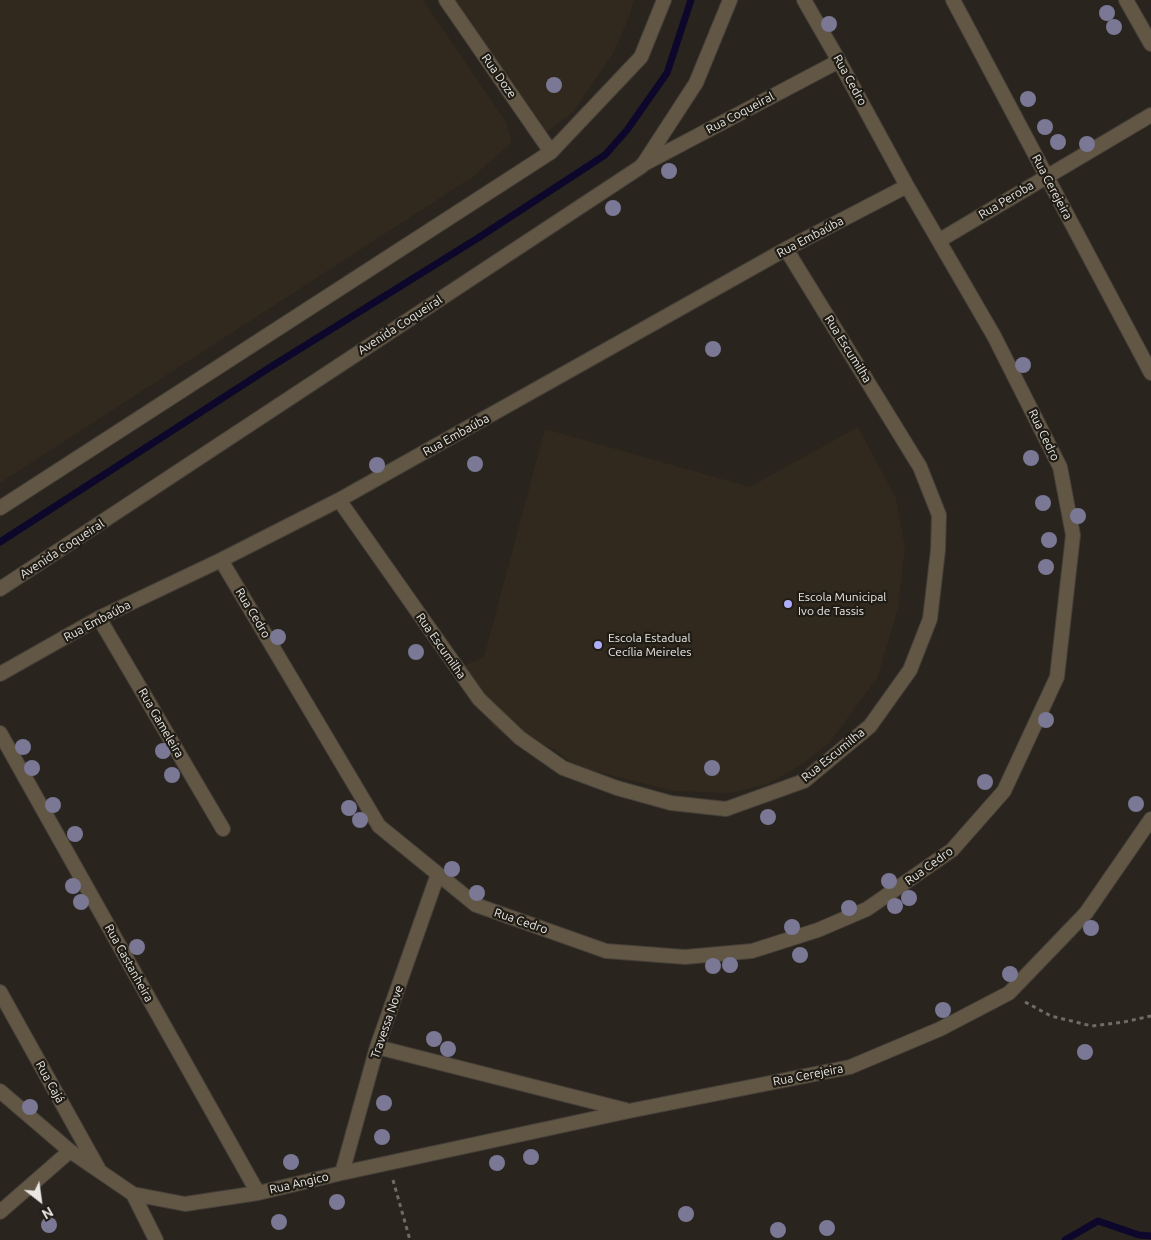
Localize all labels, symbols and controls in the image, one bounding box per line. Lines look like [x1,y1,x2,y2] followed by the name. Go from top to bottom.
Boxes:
[479,51,519,101] street label: Rua Doze
[830,52,870,108] street label: Rua Cedro
[704,89,776,137] street label: Rua Coqueiral
[1029,152,1075,222] street label: Rua Cerejeira
[976,178,1036,222] street label: Rua Peroba
[774,213,846,261] street label: Rua Embaúba
[355,292,445,358] street label: Avenida Coqueiral
[821,313,875,385] street label: Rua Escumilha
[1025,407,1063,463] street label: Rua Cedro
[420,411,492,459] street label: Rua Embaúba
[17,516,107,582] street label: Avenida Coqueiral
[232,585,274,641] street label: Rua Cedro
[798,590,886,618] place label: Escola Municipal Ivo de Tassis
[61,597,133,645] street label: Rua Embaúba
[782,598,794,610] marker: Escola Municipal Ivo de Tassis
[413,610,469,682] street label: Rua Escumilha
[608,631,692,659] place label: Escola Estadual Cecília Meireles
[592,639,604,651] marker: Escola Estadual Cecília Meireles
[135,686,187,760] street label: Rua Gameleira
[799,725,867,785] street label: Rua Escumilha
[902,844,956,888] street label: Rua Cedro
[492,905,550,937] street label: Rua Cedro
[102,922,156,1004] street label: Rua Castanheira
[368,983,406,1061] street label: Travessa Nove
[33,1058,67,1106] street label: Rua Cajá
[772,1061,844,1089] street label: Rua Cerejeira
[268,1169,330,1197] street label: Rua Angico
[15,1175,65,1225] north arrow
[39,1203,56,1223] text: N

